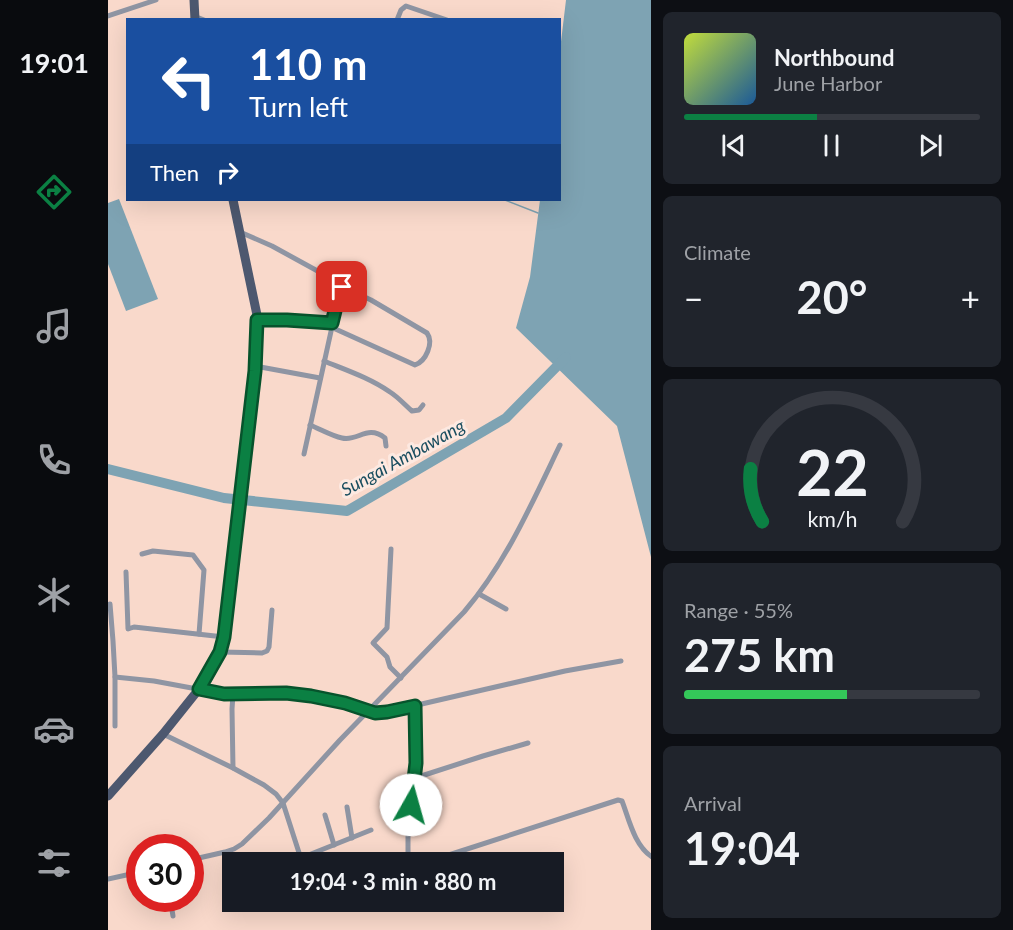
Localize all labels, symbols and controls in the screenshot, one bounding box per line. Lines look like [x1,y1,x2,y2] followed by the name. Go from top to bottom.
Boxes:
[249,39,367,89] text: 110 m
[150,42,228,120] icon: left
[774,44,894,71] text: Northbound
[19,46,89,79] text: 19:01
[774,71,882,95] text: June Harbor
[249,90,348,123] text: Turn left
[717,129,750,162] icon: previous
[815,129,848,162] icon: pause
[914,129,947,162] icon: next
[211,156,244,189] icon: right
[150,159,199,186] text: Then
[33,171,75,213] icon: directions
[684,240,751,264] text: Climate
[316,261,367,312] pin
[325,270,358,303] icon: arrive
[797,270,867,324] text: 20°
[684,278,703,318] text: −
[961,278,980,318] text: +
[33,305,75,347] icon: music
[337,414,468,500] water label: Sungai Ambawang
[796,434,868,509] text: 22
[33,439,75,481] icon: phone
[807,506,857,532] text: km/h
[33,574,75,616] icon: climate
[684,598,793,622] text: Range · 55%
[684,628,835,682] text: 275 km
[33,708,75,750] icon: car
[379,773,443,837] position arrow
[684,791,742,815] text: Arrival
[684,821,800,875] text: 19:04
[126,834,204,912] speed limit sign: 30
[33,842,75,884] icon: filters
[290,868,496,895] text: 19:04 · 3 min · 880 m

